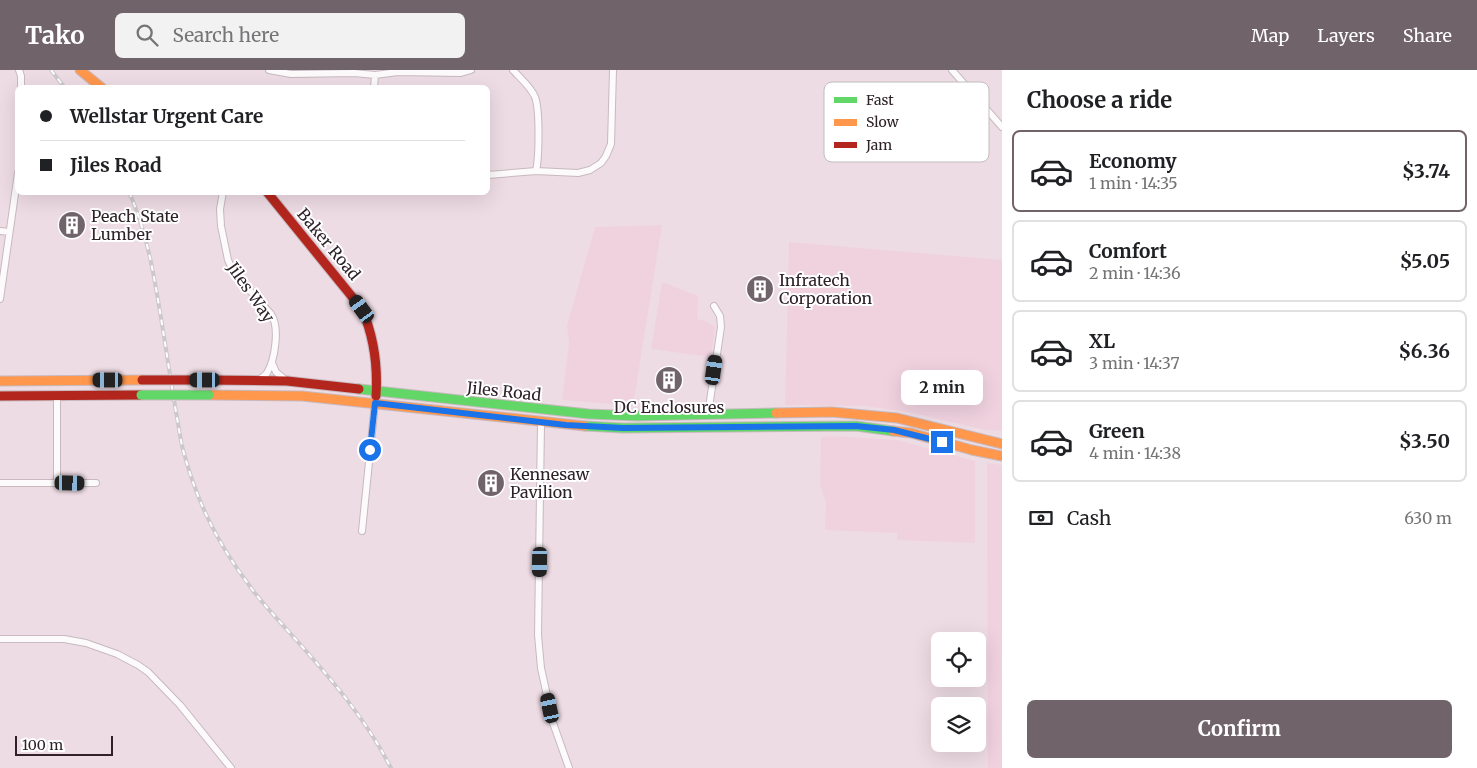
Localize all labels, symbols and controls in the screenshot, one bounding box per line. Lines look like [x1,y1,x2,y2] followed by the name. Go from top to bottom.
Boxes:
[115,13,465,58] search box
[25,20,85,51] text: Tako
[133,21,161,49] icon: search
[173,23,279,47] text: Search here
[1251,24,1289,47] text: Map
[1317,24,1375,47] text: Layers
[1403,24,1452,47] text: Share
[824,82,989,162] legend
[1027,86,1172,114] text: Choose a ride
[866,91,894,109] text: Fast
[70,104,263,128] text: Wellstar Urgent Care
[866,113,899,131] text: Slow
[865,136,892,154] text: Jam
[1029,149,1074,194] icon: car
[1089,149,1177,173] text: Economy
[70,153,162,177] text: Jiles Road
[1402,159,1450,183] text: $3.74
[1089,173,1178,193] text: 1 min · 14:35
[293,204,365,284] street label: Baker Road
[91,206,179,244] place label: Peach State Lumber
[57,210,87,240] building icon: Peach State Lumber
[1029,239,1074,284] icon: car
[1089,239,1167,263] text: Comfort
[1400,249,1450,273] text: $5.05
[223,257,279,326] street label: Jiles Way
[1089,263,1181,283] text: 2 min · 14:36
[779,270,873,308] place label: Infratech Corporation
[745,274,775,304] building icon: Infratech Corporation
[347,292,376,326] car
[1029,329,1074,374] icon: car
[1089,329,1115,353] text: XL
[1398,339,1450,363] text: $6.36
[1089,353,1180,373] text: 3 min · 14:37
[704,354,723,386] car
[654,365,684,395] building icon: DC Enclosures
[901,370,983,404] callout: 2 min
[93,373,123,388] car
[190,373,220,388] car
[465,377,543,405] street label: Jiles Road
[919,377,965,397] text: 2 min
[614,397,725,417] place label: DC Enclosures
[1029,419,1074,464] icon: car
[1089,419,1145,443] text: Green
[1399,429,1450,453] text: $3.50
[931,431,953,453] route end
[359,439,381,461] route start
[1089,443,1181,463] text: 4 min · 14:38
[510,464,590,502] place label: Kennesaw Pavilion
[476,468,506,498] building icon: Kennesaw Pavilion
[54,475,85,491] car
[1027,504,1055,532] icon: cash
[1067,506,1111,530] text: Cash
[1404,508,1452,528] text: 630 m
[532,547,547,577] car
[931,632,986,752] map controls
[931,632,986,687] button: locate
[539,692,560,724] car
[931,697,986,752] button: layers
[1027,700,1452,758] button: Confirm
[15,733,112,756] scale bar
[22,736,63,754] text: 100 m

